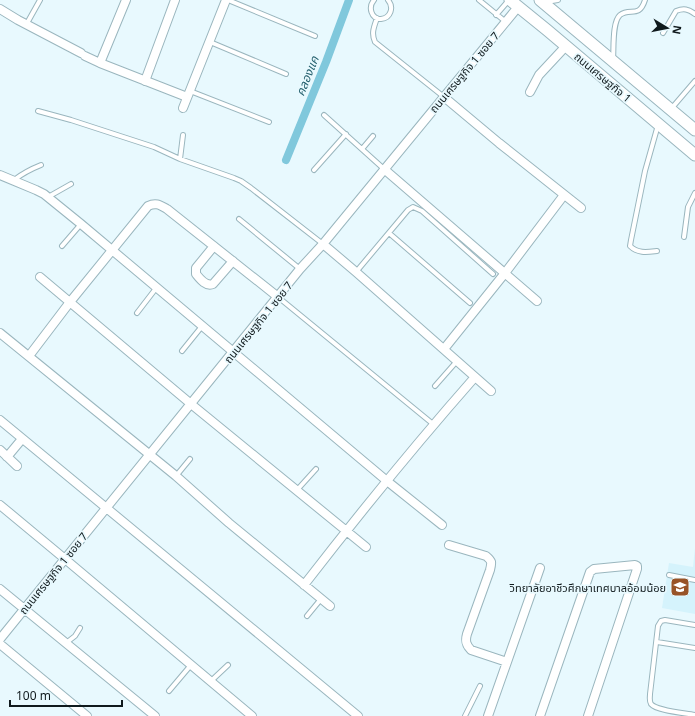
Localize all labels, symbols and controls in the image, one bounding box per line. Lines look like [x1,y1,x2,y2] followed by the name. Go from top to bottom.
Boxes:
[647,8,687,48] north arrow
[669,24,686,36] text: N
[426,28,502,116] street label: ถนนเศรษฐกิจ 1 ซอย 7
[571,49,635,105] street label: ถนนเศรษฐกิจ 1
[291,53,323,98] water label: คลองแค
[220,278,296,366] street label: ถนนเศรษฐกิจ 1 ซอย 7
[15,529,91,617] street label: ถนนเศรษฐกิจ 1 ซอย 7
[669,576,691,598] school or university icon: วิทยาลัยอาชีวศึกษาเทศบาลอ้อมน้อย
[509,580,666,595] place label: วิทยาลัยอาชีวศึกษาเทศบาลอ้อมน้อย
[10,682,122,708] scale bar
[16,687,51,704] text: 100 m

